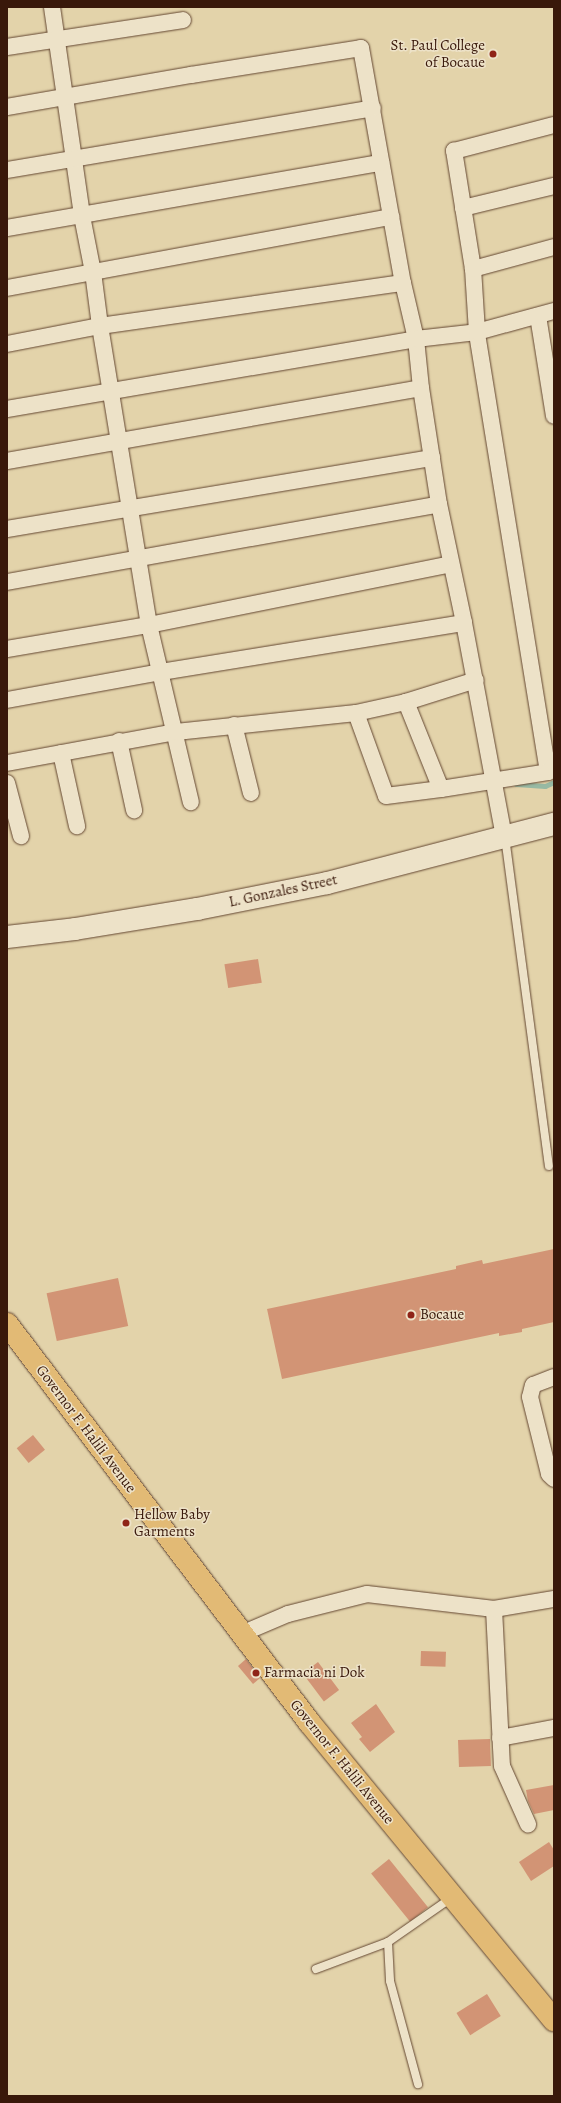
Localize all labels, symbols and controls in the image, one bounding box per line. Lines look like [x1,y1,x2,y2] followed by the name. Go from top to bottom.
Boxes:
[390,36,485,71] place label: St. Paul College of Bocaue
[488,49,498,59] marker: St. Paul College of Bocaue
[227,871,339,911] street label: L. Gonzales Street
[420,1306,464,1324] place label: Bocaue
[405,1309,417,1321] marker: Bocaue
[32,1361,140,1497] street label: Governor F. Halili Avenue
[134,1505,210,1540] place label: Hellow Baby Garments
[121,1518,131,1528] marker: Hellow Baby Garments
[264,1664,365,1682] place label: Farmacia ni Dok
[251,1668,261,1678] marker: Farmacia ni Dok
[286,1696,398,1828] street label: Governor F. Halili Avenue

